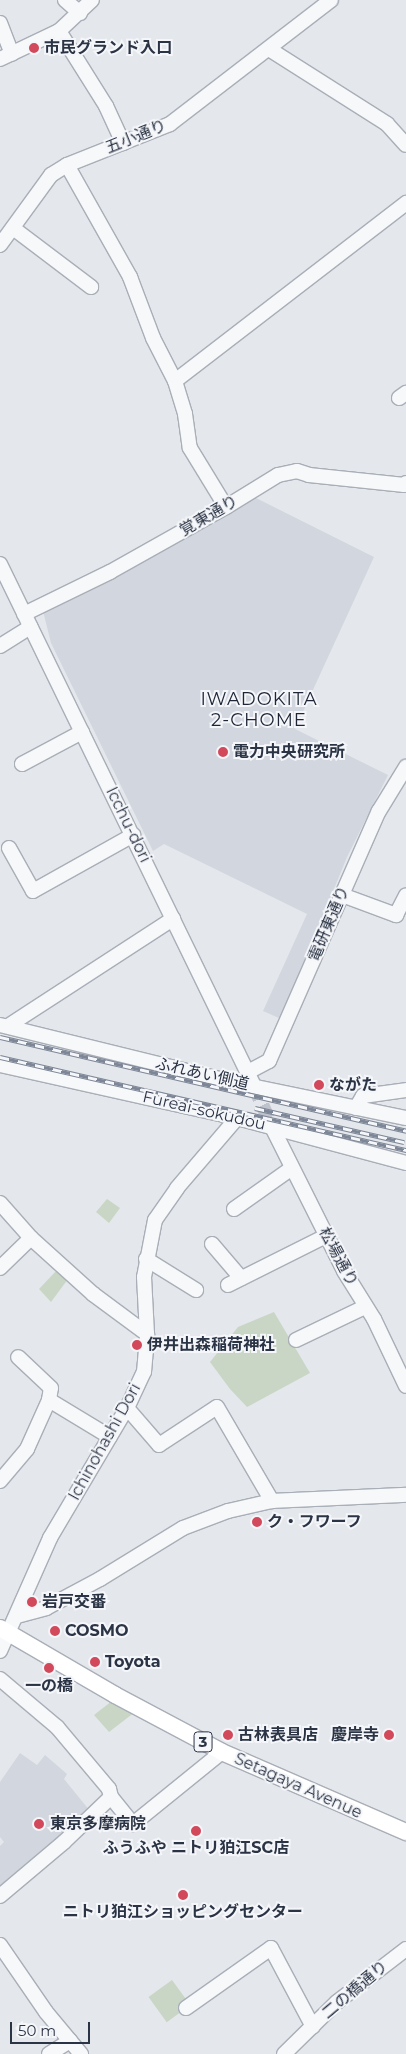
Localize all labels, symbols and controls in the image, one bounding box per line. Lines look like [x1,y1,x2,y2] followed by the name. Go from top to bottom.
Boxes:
[44,38,172,58] place label: 市民グランド入口
[28,42,40,54] marker: 市民グランド入口
[103,116,169,158] street label: 五小通り
[176,492,242,540] street label: 覚東通り
[199,689,319,732] district label: IWADOKITA 2-CHOME
[233,742,345,762] place label: 電力中央研究所
[217,746,229,758] marker: 電力中央研究所
[101,784,155,866] street label: Icchu-dori
[305,883,353,965] street label: 電研東通り
[153,1054,251,1094] street label: ふれあい側道
[329,1075,377,1095] place label: ながた
[313,1079,325,1091] marker: ながた
[141,1088,267,1134] street label: Fureai-sokudou
[315,1224,361,1290] street label: 松場通り
[147,1335,275,1355] place label: 伊井出森稲荷神社
[131,1339,143,1351] marker: 伊井出森稲荷神社
[65,1380,145,1504] street label: Ichinohashi Dori
[267,1512,363,1532] place label: ク・フワーフ
[251,1516,263,1528] marker: ク・フワーフ
[42,1592,106,1612] place label: 岩戸交番
[26,1596,38,1608] marker: 岩戸交番
[65,1621,129,1641] place label: COSMO
[49,1625,61,1637] marker: COSMO
[105,1652,161,1672] place label: Toyota
[89,1656,101,1668] marker: Toyota
[43,1662,55,1674] marker: 一の橋
[25,1676,73,1696] place label: 一の橋
[238,1725,318,1745] place label: 古林表具店
[331,1725,379,1745] place label: 慶岸寺
[222,1729,234,1741] marker: 古林表具店
[383,1729,395,1741] marker: 慶岸寺
[193,1730,213,1754] road number: 3
[231,1749,365,1823] street label: Setagaya Avenue
[50,1814,146,1834] place label: 東京多摩病院
[32,1817,46,1831] marker: 東京多摩病院
[190,1825,202,1837] marker: ふうふや ニトリ狛江SC店
[103,1838,289,1858] place label: ふうふや ニトリ狛江SC店
[177,1889,189,1901] marker: ニトリ狛江ショッピングセンター
[63,1902,303,1922] place label: ニトリ狛江ショッピングセンター
[318,1957,392,2023] street label: 二の橋通り
[12,2012,92,2044] scale bar
[18,2021,56,2040] text: 50 m

